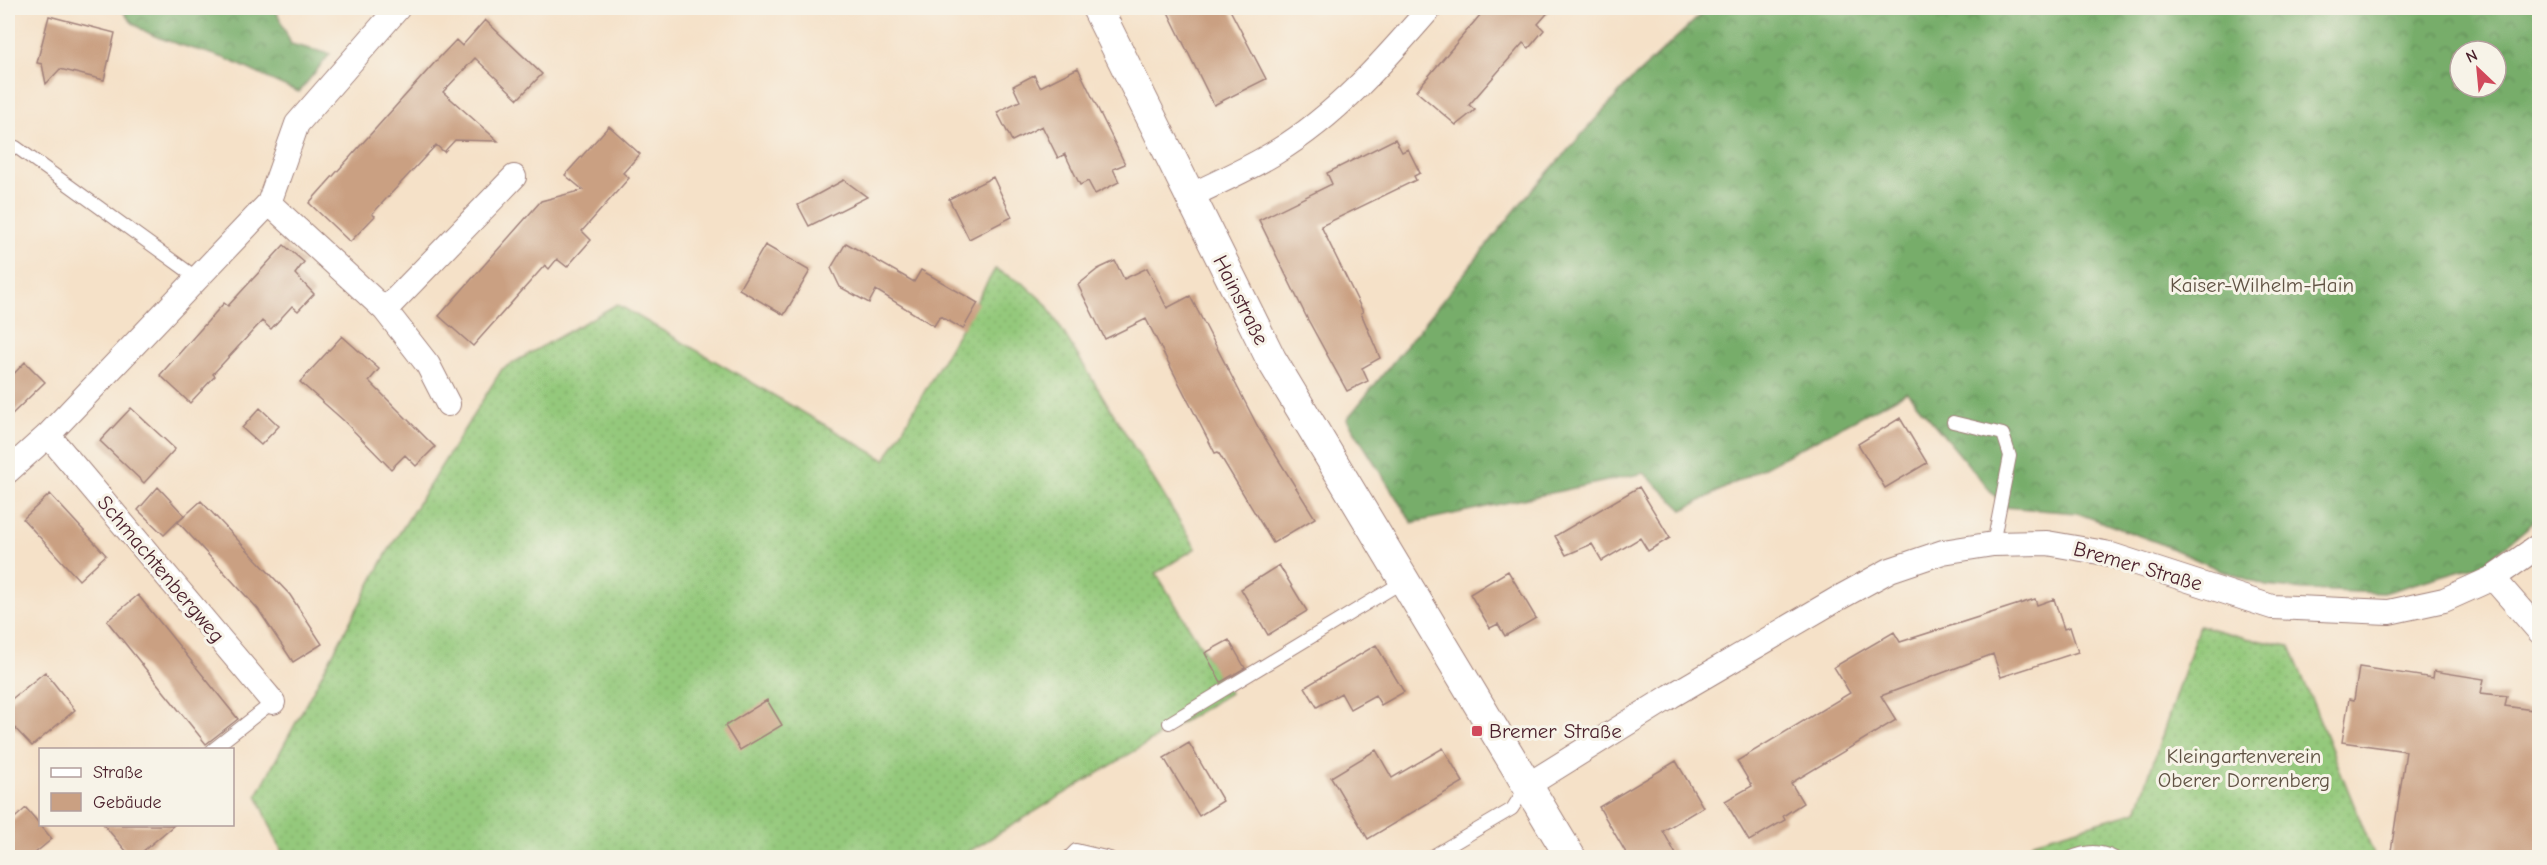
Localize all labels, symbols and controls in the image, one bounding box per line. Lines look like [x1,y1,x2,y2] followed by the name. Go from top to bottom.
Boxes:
[2448,39,2508,99] north arrow
[2463,46,2480,67] text: N
[1208,251,1274,349] street label: Hainstraße
[2170,273,2354,297] park label: Kaiser-Wilhelm-Hain
[93,491,229,647] street label: Schmachtenbergweg
[2071,536,2205,596] street label: Bremer Straße
[1489,719,1622,743] place label: Bremer Straße
[1470,724,1484,738] marker: Bremer Straße
[2158,744,2330,792] park label: Kleingartenverein Oberer Dorrenberg
[39,748,234,826] legend
[93,762,143,783] text: Straße
[93,792,162,813] text: Gebäude

